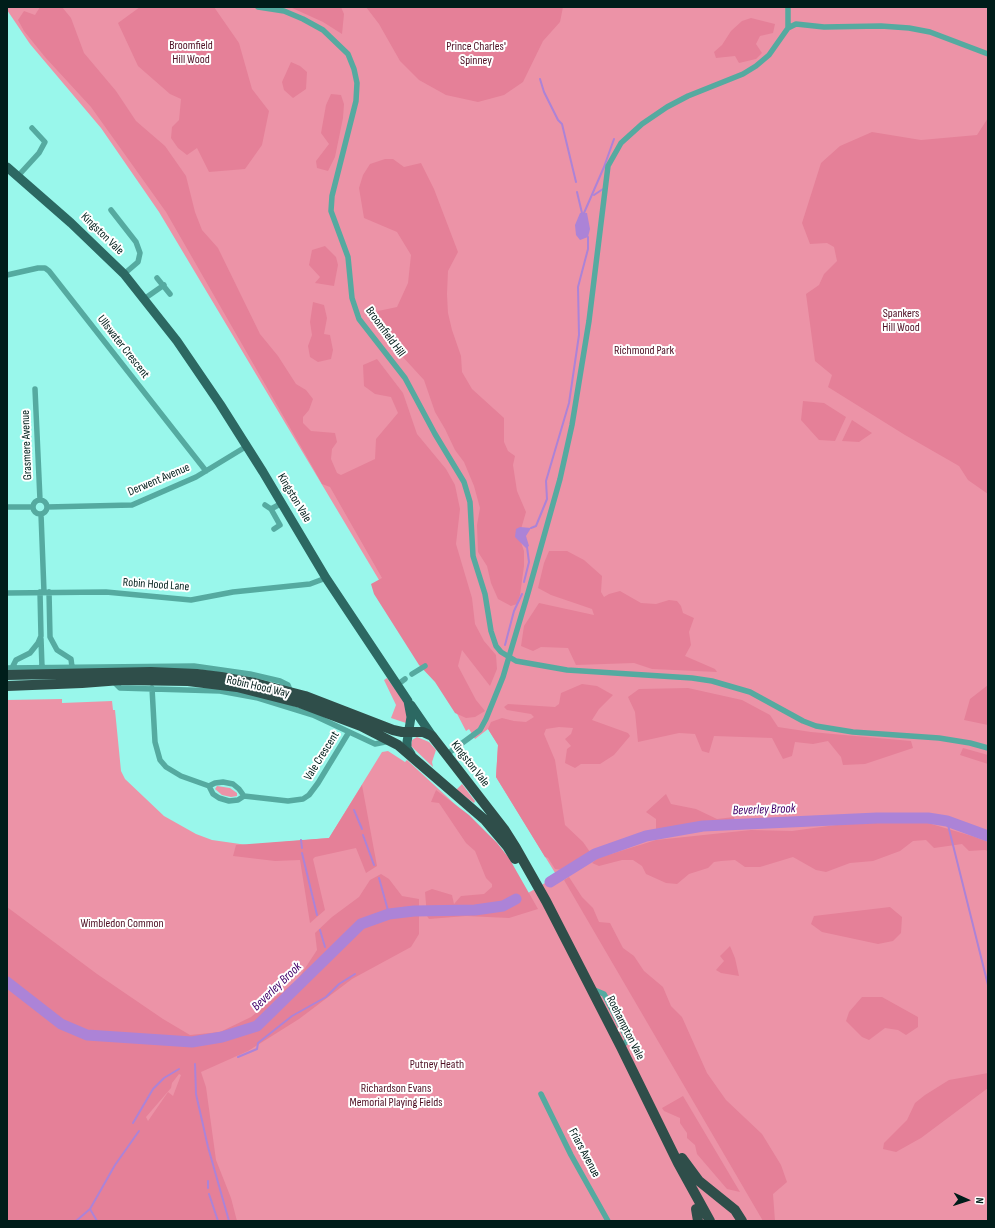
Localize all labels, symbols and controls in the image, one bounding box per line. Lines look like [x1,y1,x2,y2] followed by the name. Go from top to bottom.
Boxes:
[169,39,213,67] park label: Broomfield Hill Wood
[446,40,506,68] park label: Prince Charles' Spinney
[77,210,127,258] street label: Kingston Vale
[362,304,408,360] street label: Broomfield Hill
[882,307,920,335] park label: Spankers Hill Wood
[94,313,152,381] street label: Ullswater Crescent
[614,344,674,358] park label: Richmond Park
[19,410,35,480] street label: Grasmere Avenue
[126,460,192,500] street label: Derwent Avenue
[274,471,314,525] street label: Kingston Vale
[122,575,190,595] street label: Robin Hood Lane
[225,673,291,701] street label: Robin Hood Way
[301,729,343,783] street label: Vale Crescent
[448,738,492,790] street label: Kingston Vale
[732,801,796,819] water label: Beverley Brook
[80,917,164,931] park label: Wimbledon Common
[249,960,305,1014] water label: Beverley Brook
[603,994,647,1062] street label: Roehampton Vale
[410,1058,464,1072] park label: Putney Heath
[350,1082,442,1110] park label: Richardson Evans Memorial Playing Fields
[565,1126,603,1180] street label: Friars Avenue
[947,1180,987,1220] north arrow
[973,1197,986,1204] text: N

